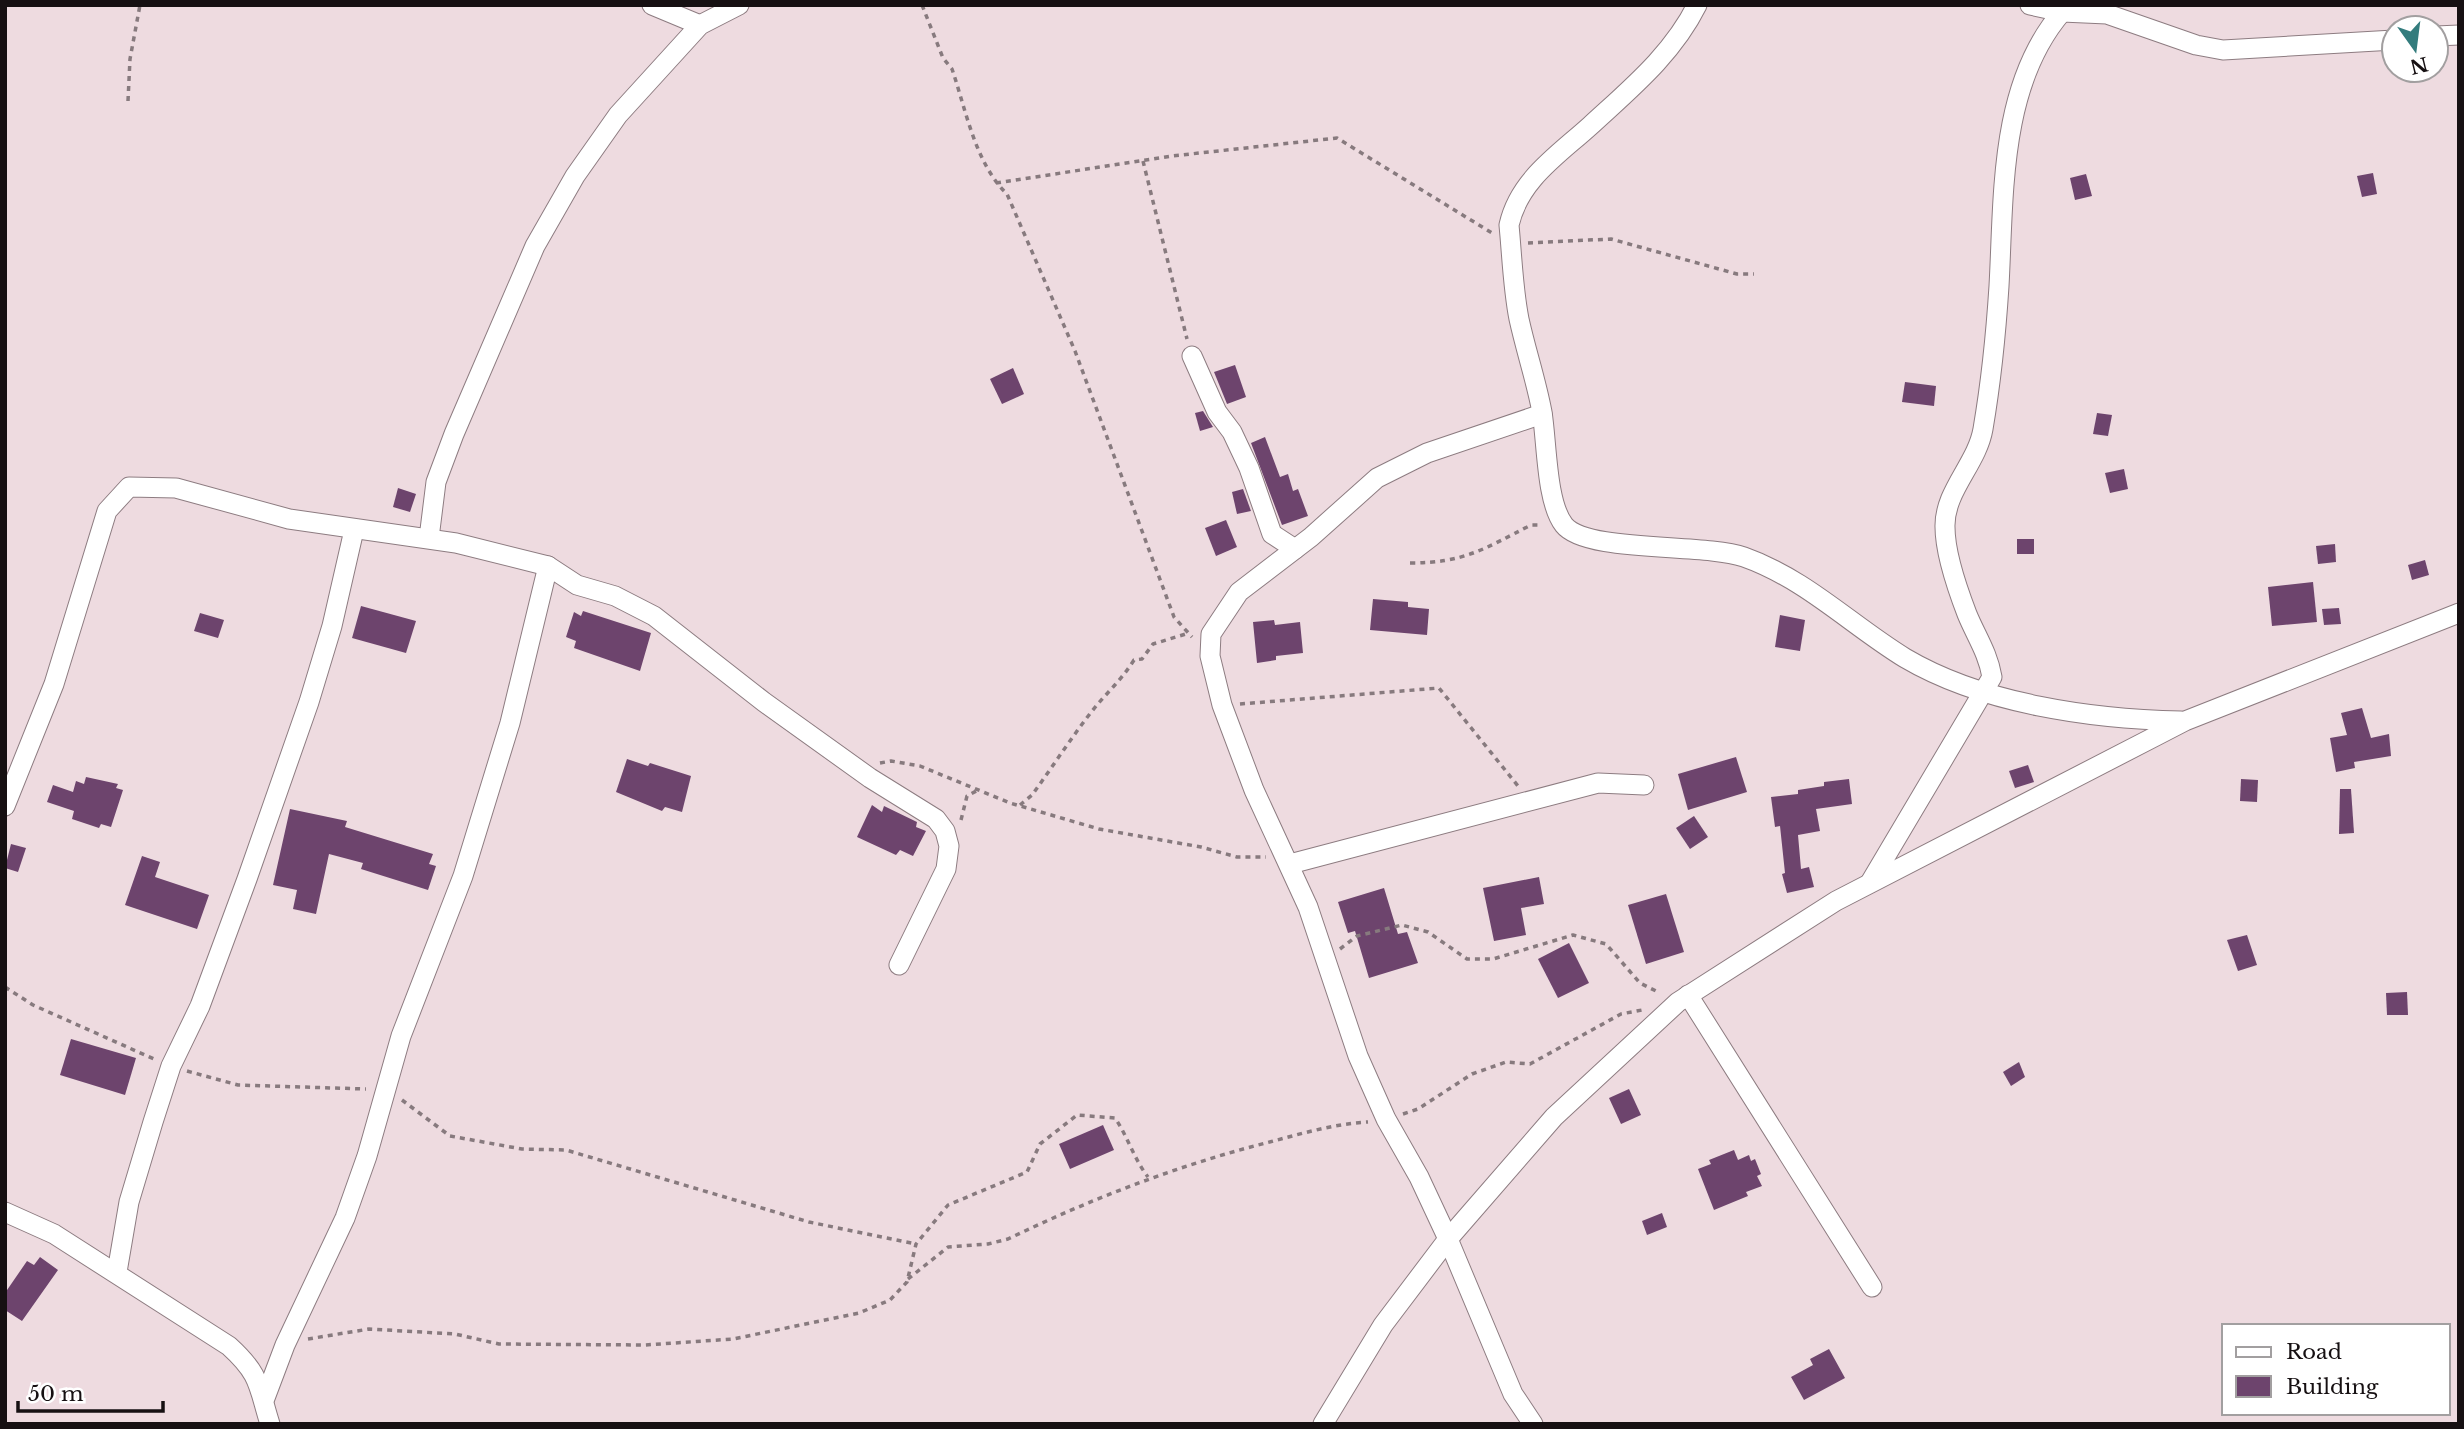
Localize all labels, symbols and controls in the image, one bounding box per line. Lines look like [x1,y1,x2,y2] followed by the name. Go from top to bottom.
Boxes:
[2380,14,2450,84] north arrow
[2407,52,2430,78] text: N
[2222,1324,2450,1415] legend
[2286,1339,2342,1365] text: Road
[18,1370,163,1414] scale bar
[2286,1374,2379,1400] text: Building
[28,1381,84,1407] text: 50 m

